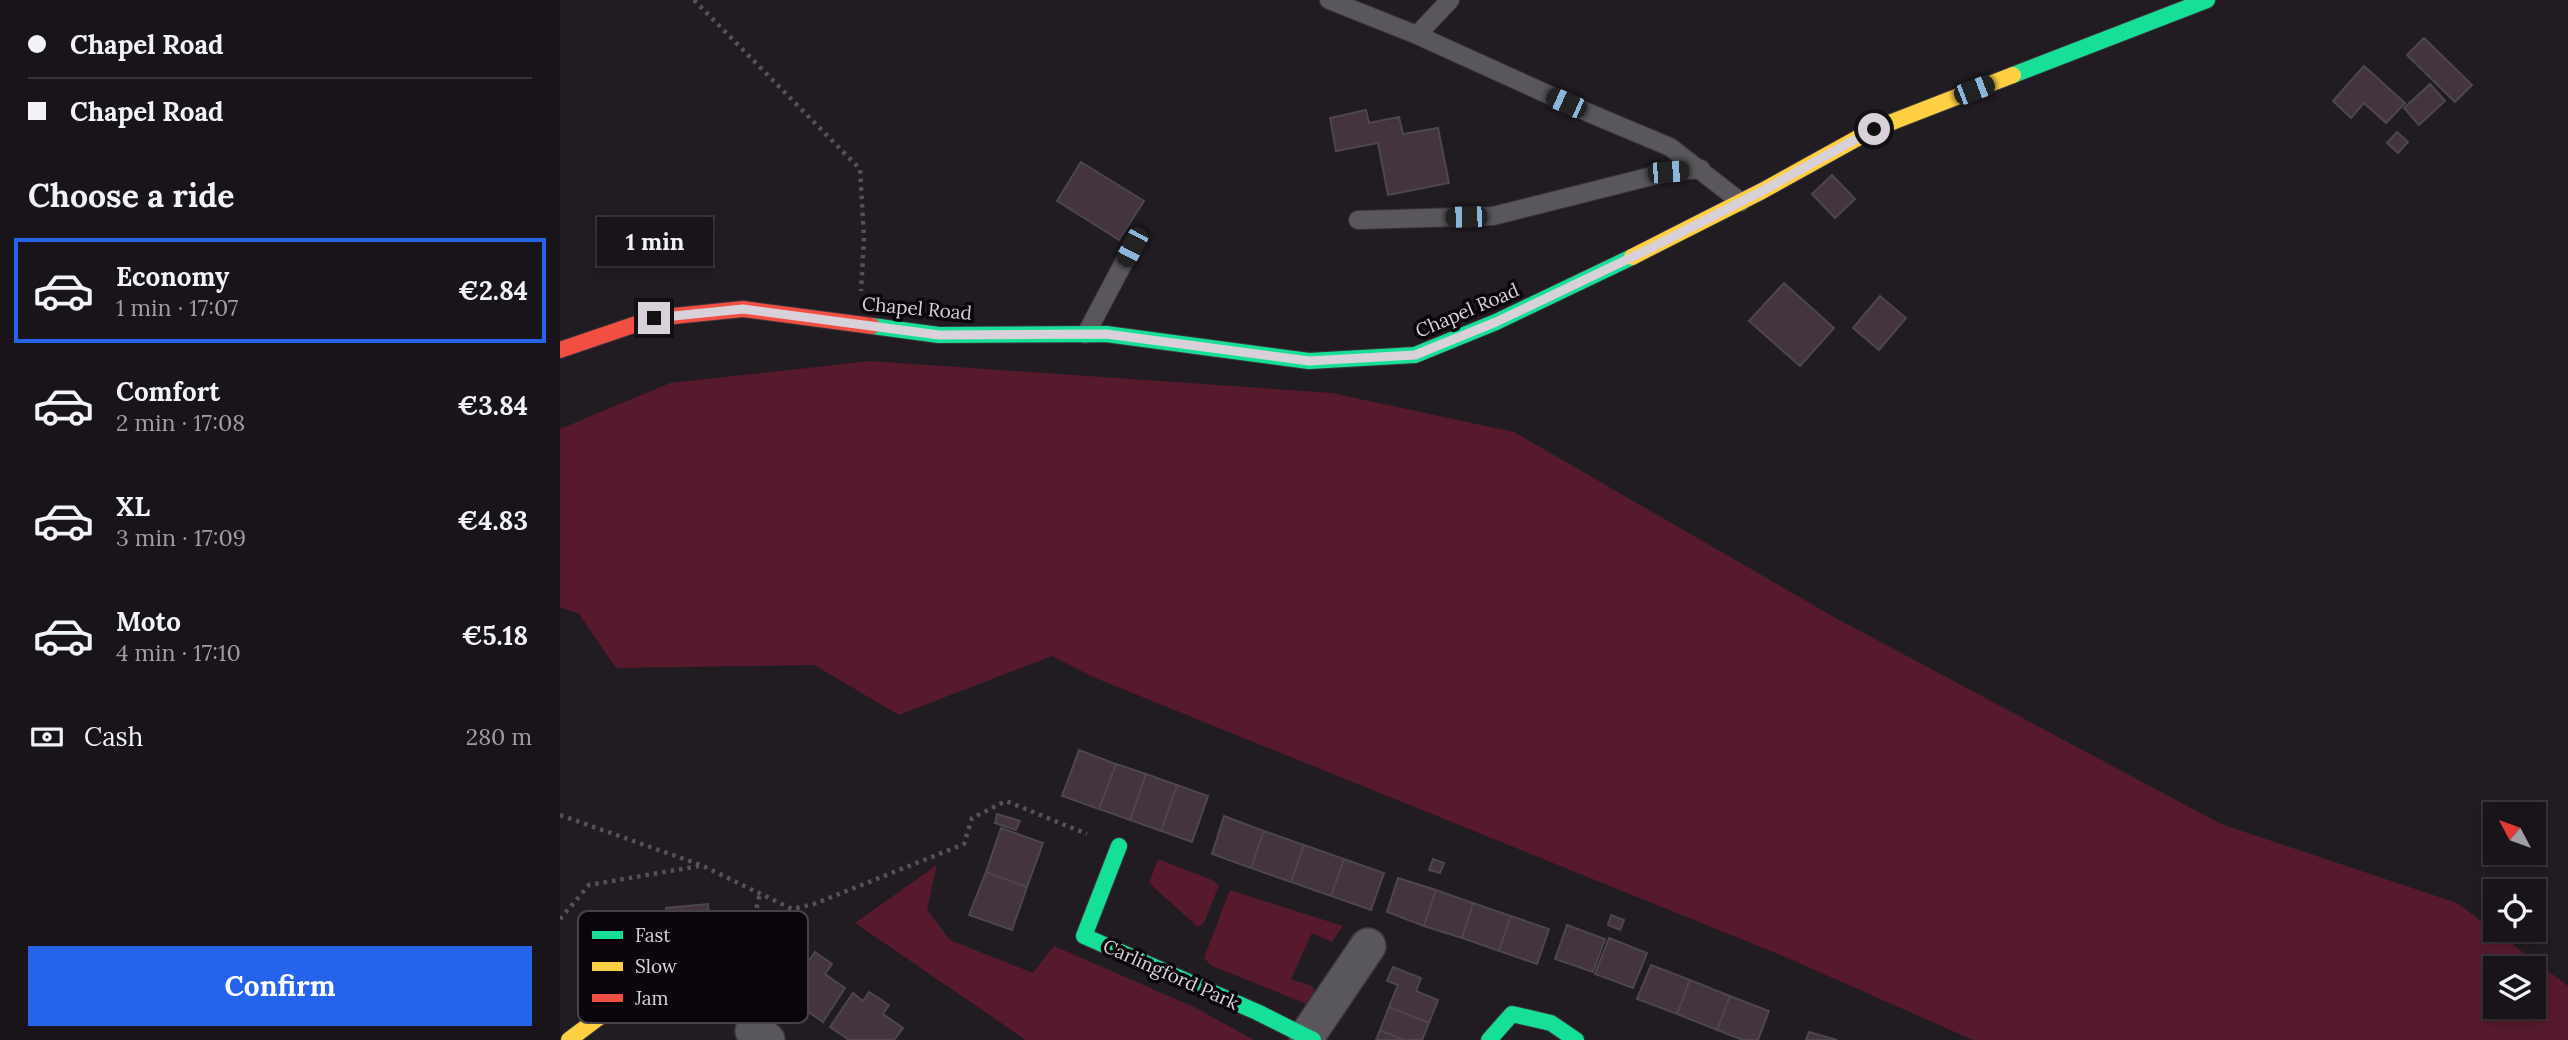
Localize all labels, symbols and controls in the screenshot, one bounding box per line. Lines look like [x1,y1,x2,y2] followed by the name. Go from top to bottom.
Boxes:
[70,28,224,61] text: Chapel Road
[1951,73,1998,107] car
[1543,85,1590,121] car
[70,95,224,128] text: Chapel Road
[1858,113,1890,145] route start
[1647,160,1690,184] car
[28,175,235,216] text: Choose a ride
[1445,206,1488,228] car
[596,216,712,266] callout: 1 min
[1113,224,1152,270] car
[626,227,684,256] text: 1 min
[32,259,95,322] icon: car
[116,260,229,293] text: Economy
[458,274,528,307] text: €2.84
[1412,277,1522,343] street label: Chapel Road
[861,291,973,325] street label: Chapel Road
[116,293,238,322] text: 1 min · 17:07
[638,302,670,334] route end
[32,374,95,437] icon: car
[116,375,220,408] text: Comfort
[457,389,528,422] text: €3.84
[116,408,245,437] text: 2 min · 17:08
[32,489,95,552] icon: car
[116,490,150,523] text: XL
[457,504,528,537] text: €4.83
[116,523,246,552] text: 3 min · 17:09
[32,604,95,667] icon: car
[116,605,181,638] text: Moto
[461,619,528,652] text: €5.18
[116,638,241,667] text: 4 min · 17:10
[28,718,66,756] icon: cash
[84,720,143,753] text: Cash
[466,722,532,751] text: 280 m
[2483,802,2546,864] north arrow
[2483,802,2546,1019] map controls
[2483,879,2546,942] button: locate
[578,911,808,1023] legend
[635,923,671,947] text: Fast
[1099,933,1243,1015] street label: Carlingford Park
[28,946,532,1026] button: Confirm
[635,954,678,978] text: Slow
[2483,956,2546,1019] button: layers
[634,986,669,1010] text: Jam

